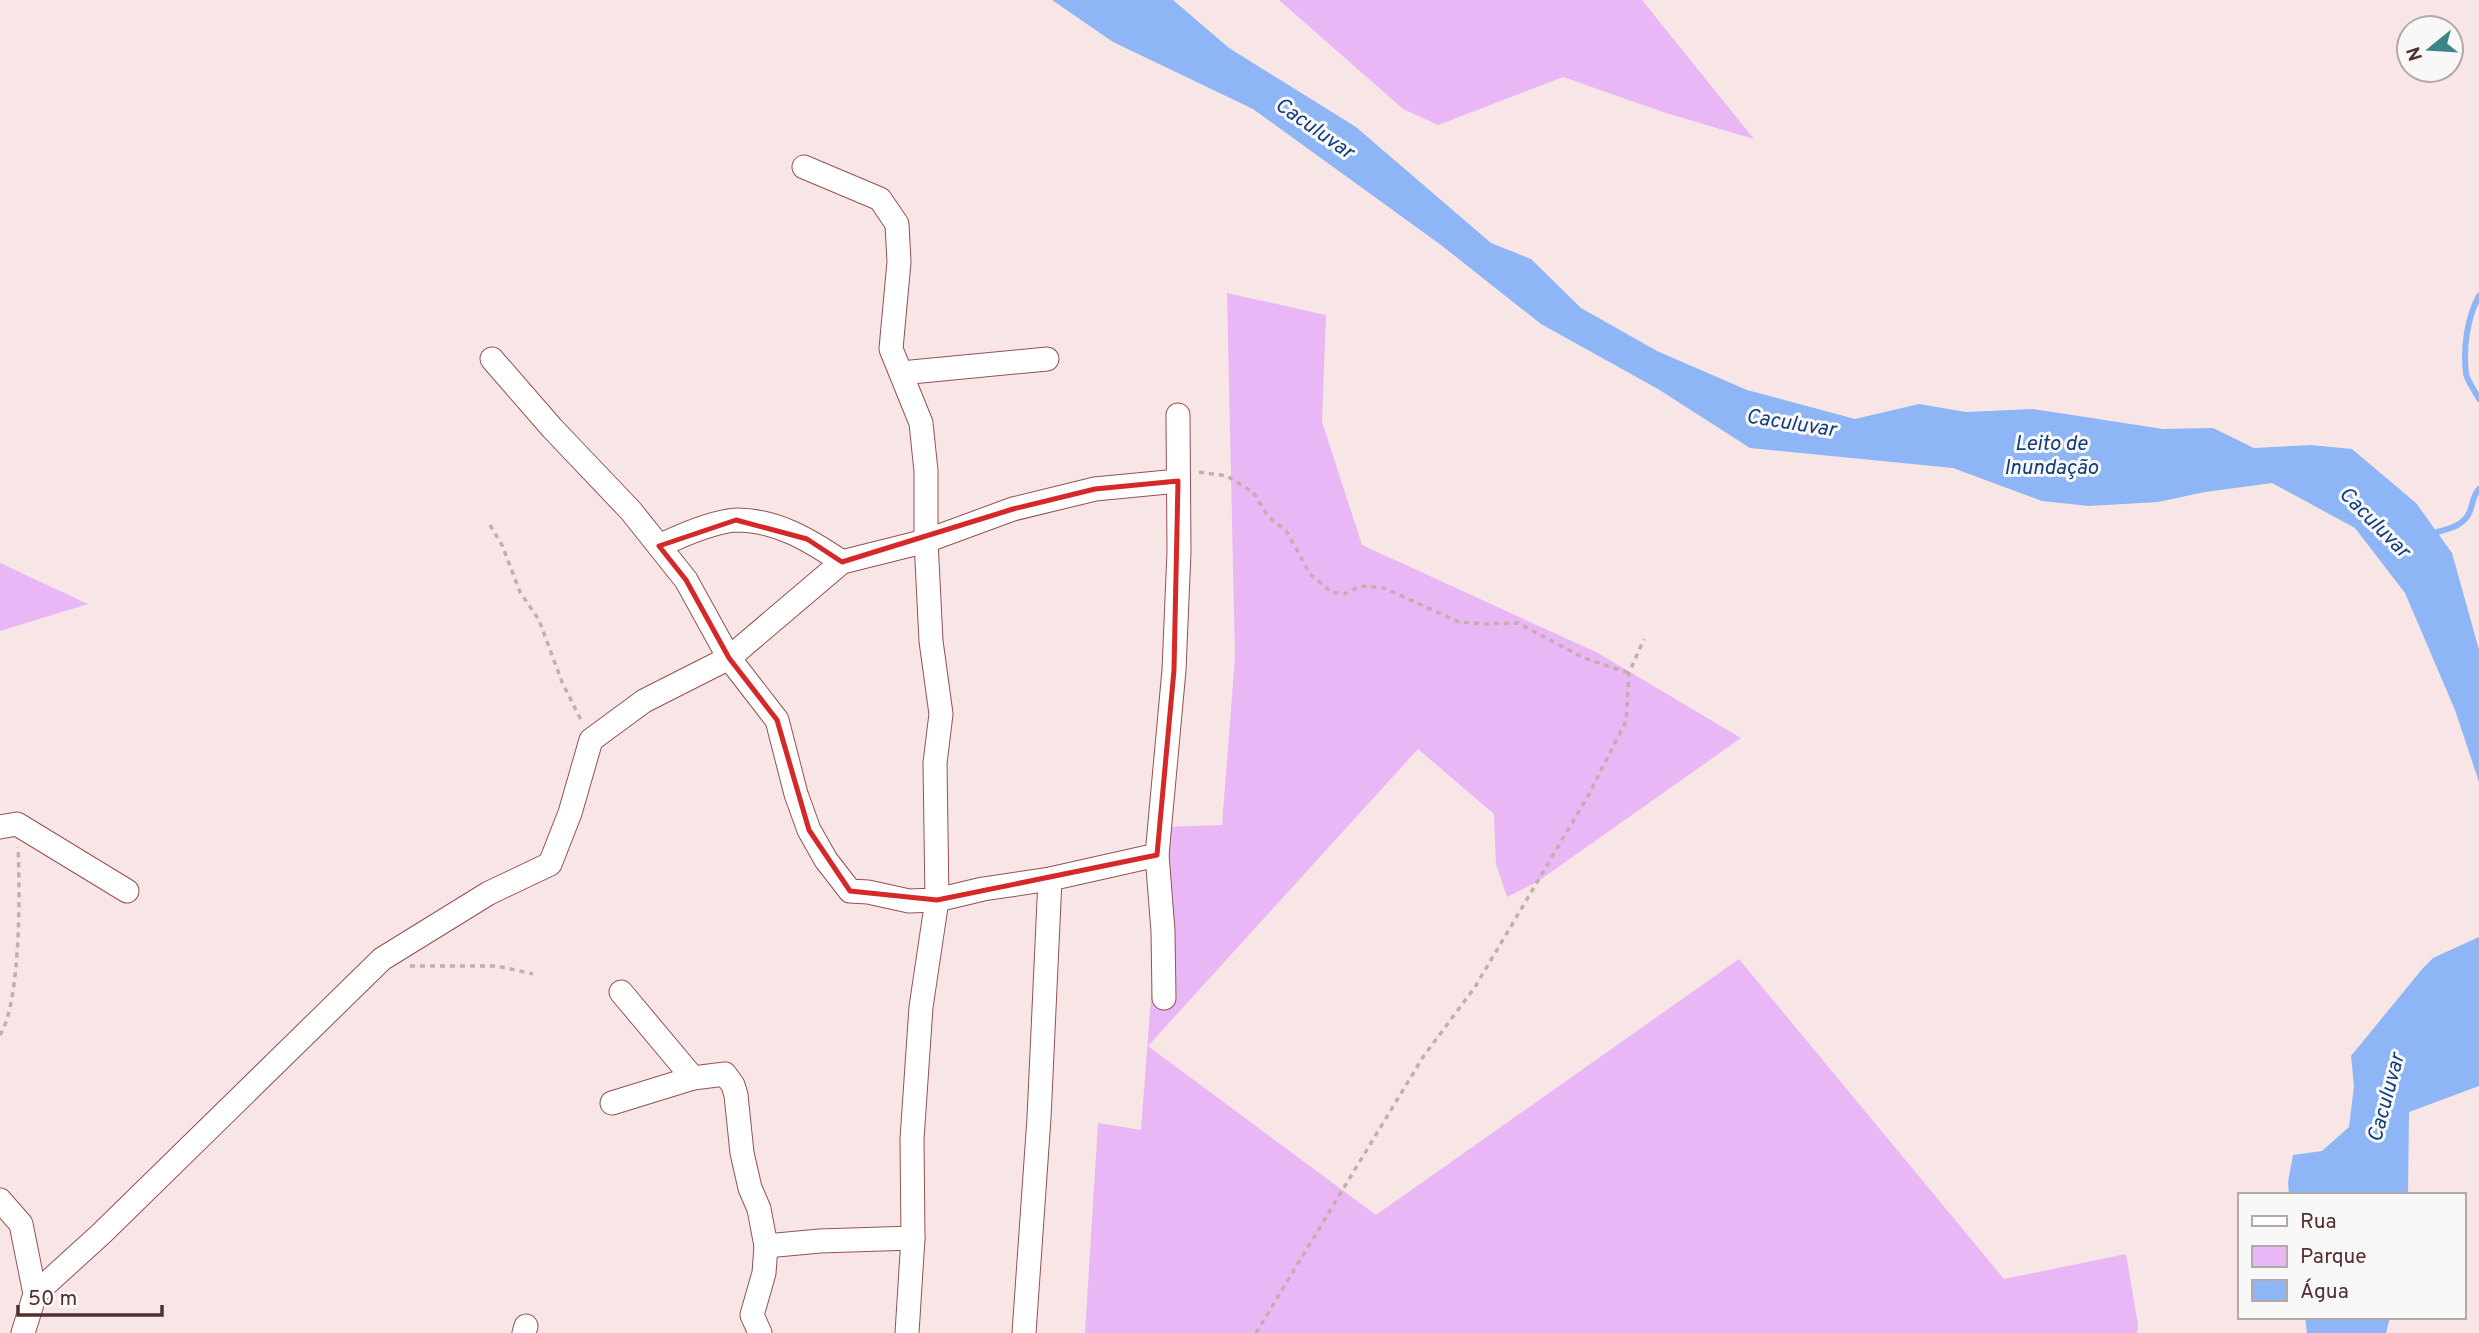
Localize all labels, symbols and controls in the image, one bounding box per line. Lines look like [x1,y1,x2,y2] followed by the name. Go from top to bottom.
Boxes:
[2395,14,2465,84] north arrow
[2402,43,2429,64] text: N
[1269,92,1361,167] water label: Caculuvar
[1744,404,1840,445] water label: Caculuvar
[2004,431,2099,482] water label: Leito de Inundação
[2332,481,2417,566] water label: Caculuvar
[2362,1049,2412,1145] water label: Caculuvar
[2238,1193,2465,1319] legend
[2300,1209,2337,1236] text: Rua
[2300,1244,2367,1271] text: Parque
[18,1274,161,1318] scale bar
[2300,1278,2349,1306] text: Água
[28,1286,77,1313] text: 50 m

